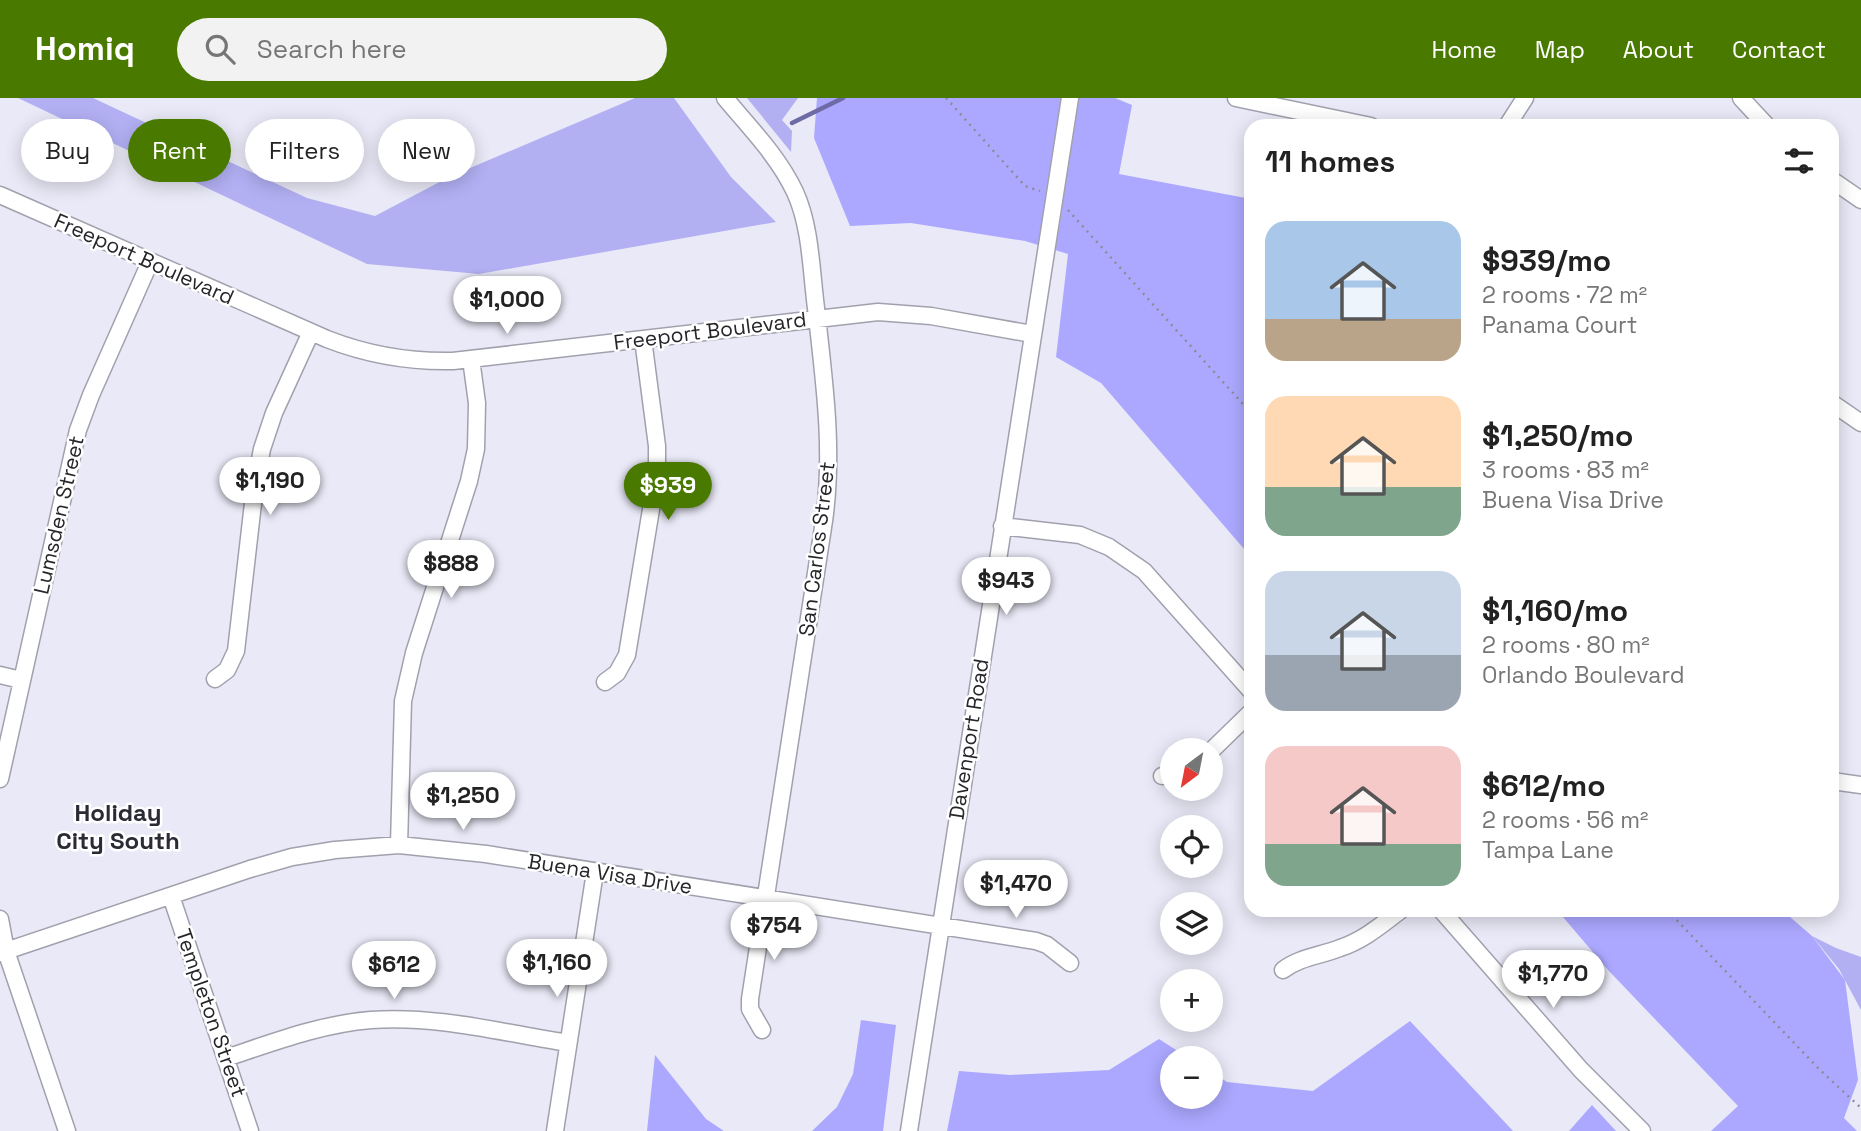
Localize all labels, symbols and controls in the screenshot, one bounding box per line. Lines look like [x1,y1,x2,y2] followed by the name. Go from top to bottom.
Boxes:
[177,18,667,81] search box
[35,28,135,70] text: Homiq
[201,30,239,68] icon: search
[257,32,407,66] text: Search here
[1431,34,1497,65] text: Home
[1535,34,1585,65] text: Map
[1623,34,1694,65] text: About
[1732,34,1826,65] text: Contact
[21,119,114,182] chip: Buy
[128,119,231,182] chip: Rent
[245,119,364,182] chip: Filters
[378,119,475,182] chip: New
[1265,142,1395,181] text: 11 homes
[1780,142,1818,180] icon: filters
[50,207,238,310] street label: Freeport Boulevard
[1482,241,1611,280] text: $939/mo
[1321,249,1405,333] icon: home
[450,276,564,336] pin: $1,000
[1482,280,1647,310] text: 2 rooms · 72 m²
[469,284,545,314] text: $1,000
[612,305,808,356] street label: Freeport Boulevard
[1482,310,1637,340] text: Panama Court
[1482,416,1633,455] text: $1,250/mo
[1321,424,1405,508] icon: home
[27,433,90,597] street label: Lumsden Street
[1482,455,1649,485] text: 3 rooms · 83 m²
[213,458,327,517] pin: $1,190
[792,460,841,638] street label: San Carlos Street
[627,462,709,522] pin: $939
[235,465,305,495] text: $1,190
[640,470,696,500] text: $939
[1482,485,1664,515] text: Buena Visa Drive
[410,540,492,600] pin: $888
[423,548,479,578] text: $888
[965,558,1047,617] pin: $943
[978,565,1034,595] text: $943
[1482,591,1628,630] text: $1,160/mo
[1321,599,1405,683] icon: home
[1482,630,1650,660] text: 2 rooms · 80 m²
[942,656,995,821] street label: Davenport Road
[1482,660,1685,690] text: Orlando Boulevard
[1160,738,1223,802] north arrow
[1160,738,1223,1109] map controls
[1482,766,1606,805] text: $612/mo
[406,772,520,832] pin: $1,250
[1321,774,1405,858] icon: home
[426,780,500,810] text: $1,250
[56,797,180,856] district label: Holiday City South
[1482,805,1648,835] text: 2 rooms · 56 m²
[1160,815,1223,878] button: locate
[1482,835,1614,865] text: Tampa Lane
[526,847,694,900] street label: Buena Visa Drive
[959,860,1073,920] pin: $1,470
[980,868,1052,898] text: $1,470
[1160,892,1223,955] button: layers
[733,902,815,962] pin: $754
[746,910,802,940] text: $754
[170,925,253,1100] street label: Templeton Street
[500,940,614,999] pin: $1,160
[353,942,435,1001] pin: $612
[522,947,592,977] text: $1,160
[368,949,420,979] text: $612
[1496,950,1610,1010] pin: $1,770
[1518,958,1588,988] text: $1,770
[1160,969,1223,1032] button: +
[1160,1046,1223,1109] button: −

